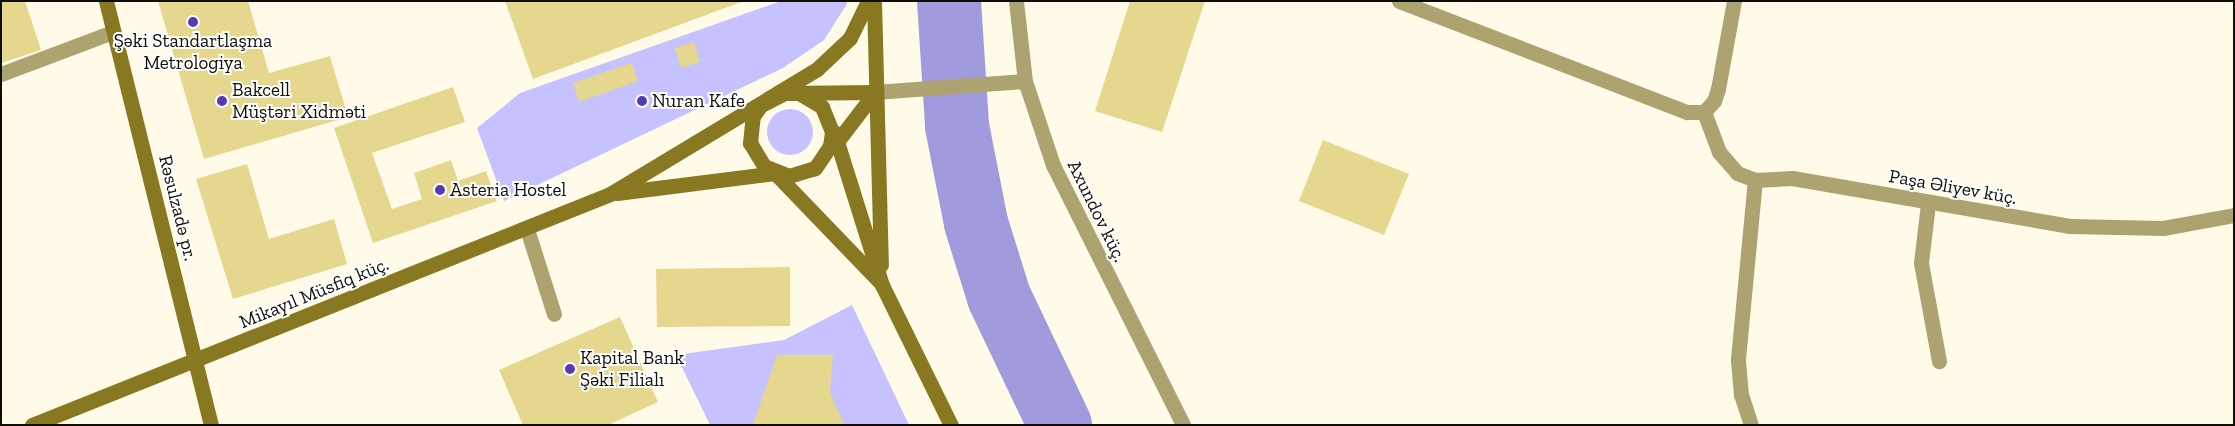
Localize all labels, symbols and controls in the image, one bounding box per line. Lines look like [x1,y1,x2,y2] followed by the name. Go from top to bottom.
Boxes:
[187,16,199,28] marker: Şəki Standartlaşma Metrologiya
[114,30,272,74] place label: Şəki Standartlaşma Metrologiya
[232,79,366,123] place label: Bakcell Müştəri Xidməti
[652,90,745,112] place label: Nuran Kafe
[216,95,228,107] marker: Bakcell Müştəri Xidməti
[636,95,648,107] marker: Nuran Kafe
[154,153,202,263] street label: Rəsulzadə pr.
[1062,156,1132,266] street label: Axundov küç.
[1887,164,2019,210] street label: Paşa Əliyev küç.
[450,179,566,201] place label: Asteria Hostel
[434,184,446,196] marker: Asteria Hostel
[236,253,392,333] street label: Mikayıl Müsfiq küç.
[580,347,684,391] place label: Kapital Bank Şəki Filialı
[564,363,576,375] marker: Kapital Bank Şəki Filialı

